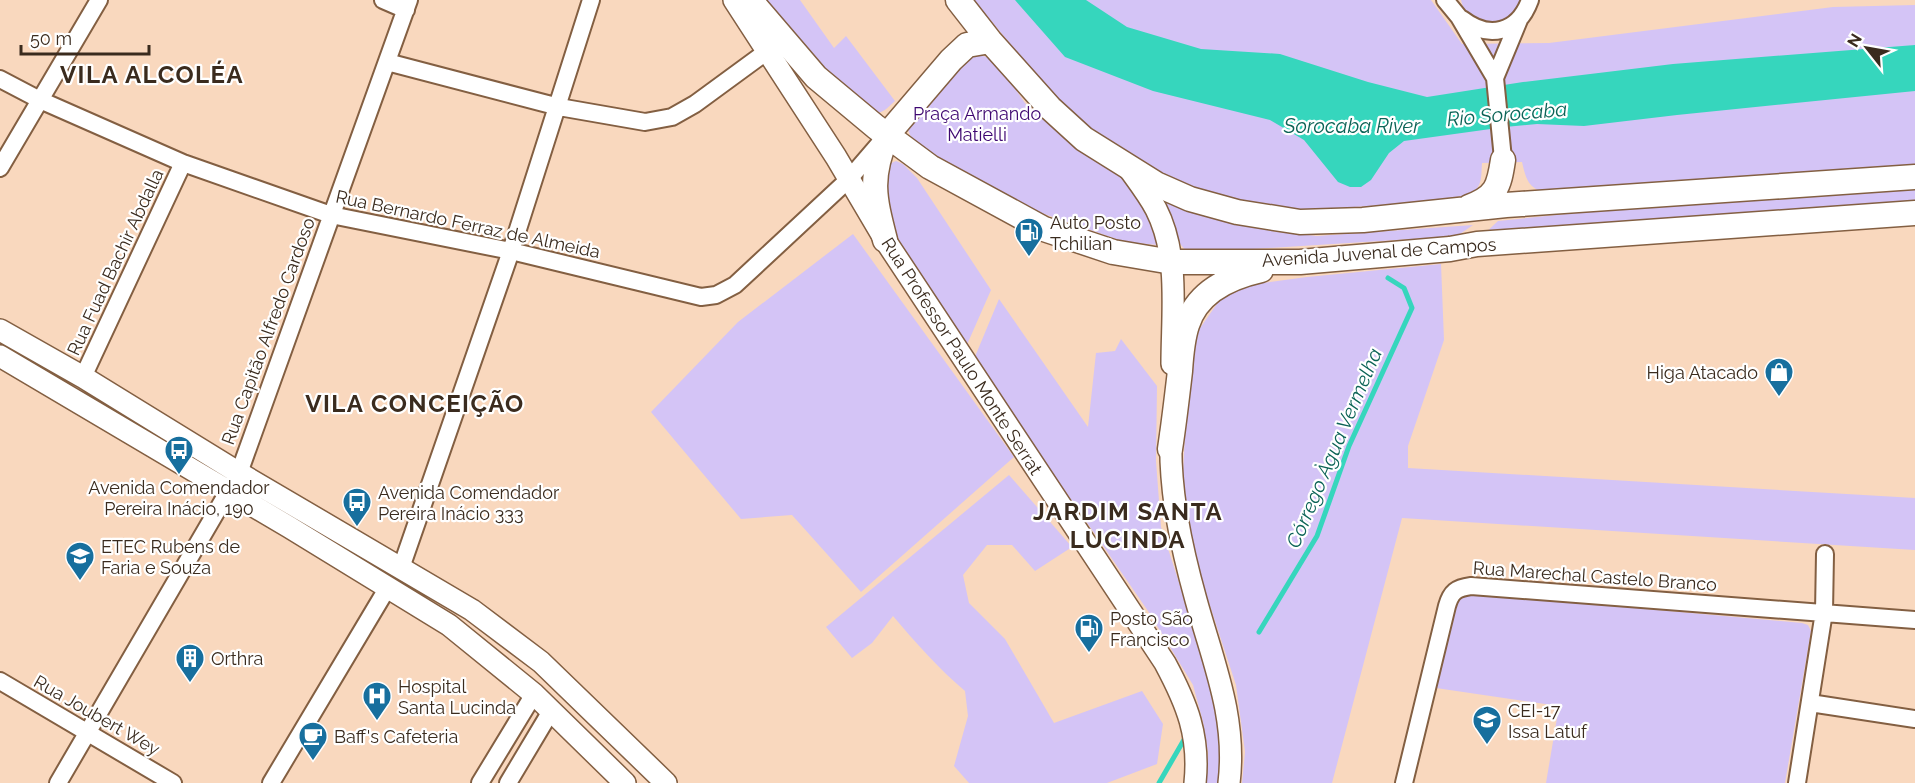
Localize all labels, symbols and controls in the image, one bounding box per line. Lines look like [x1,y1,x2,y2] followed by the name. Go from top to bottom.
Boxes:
[21,18,148,56] scale bar
[1837,18,1897,78] north arrow
[30,28,72,49] text: 50 m
[1843,30,1866,51] text: N
[60,60,244,89] district label: VILA ALCOLÉA
[1446,97,1568,131] water label: Rio Sorocaba
[913,103,1041,145] park label: Praça Armando Matielli
[1283,114,1421,138] water label: Sorocaba River
[63,166,167,358] street label: Rua Fuad Bachir Abdalla
[334,186,602,262] street label: Rua Bernardo Ferraz de Almeida
[1050,212,1141,254] place label: Auto Posto Tchilian
[217,214,319,447] street label: Rua Capitão Alfredo Cardoso
[1013,216,1045,258] fuel station icon: Auto Posto Tchilian
[877,233,1047,479] street label: Rua Professor Paulo Monte Serrat
[1261,233,1497,271] street label: Avenida Juvenal de Campos
[1281,345,1387,551] water label: Córrego Àgua Vermelha
[1763,356,1795,398] shop icon: Higa Atacado
[1647,362,1758,383] place label: Higa Atacado
[305,389,525,418] district label: VILA CONCEIÇÃO
[163,434,195,476] bus stop icon: Avenida Comendador Pereira Inácio, 190
[88,477,270,519] place label: Avenida Comendador Pereira Inácio, 190
[378,482,560,524] place label: Avenida Comendador Pereira Inácio 333
[341,486,373,528] bus stop icon: Avenida Comendador Pereira Inácio 333
[1033,497,1223,554] district label: JARDIM SANTA LUCINDA
[101,536,241,578] place label: ETEC Rubens de Faria e Souza
[64,540,96,582] school or university icon: ETEC Rubens de Faria e Souza
[1472,557,1718,595] street label: Rua Marechal Castelo Branco
[1110,608,1193,650] place label: Posto São Francisco
[1073,612,1105,654] fuel station icon: Posto São Francisco
[174,642,206,684] building icon: Orthra
[211,648,263,669] place label: Orthra
[30,670,164,760] street label: Rua Joubert Wey
[398,676,516,718] place label: Hospital Santa Lucinda
[361,680,393,722] hospital icon: Hospital Santa Lucinda
[1508,700,1588,742] place label: CEI-17 Issa Latuf
[1471,704,1503,746] school or university icon: CEI-17 Issa Latuf
[297,720,329,762] cafe icon: Baff's Cafeteria
[334,726,458,747] place label: Baff's Cafeteria

